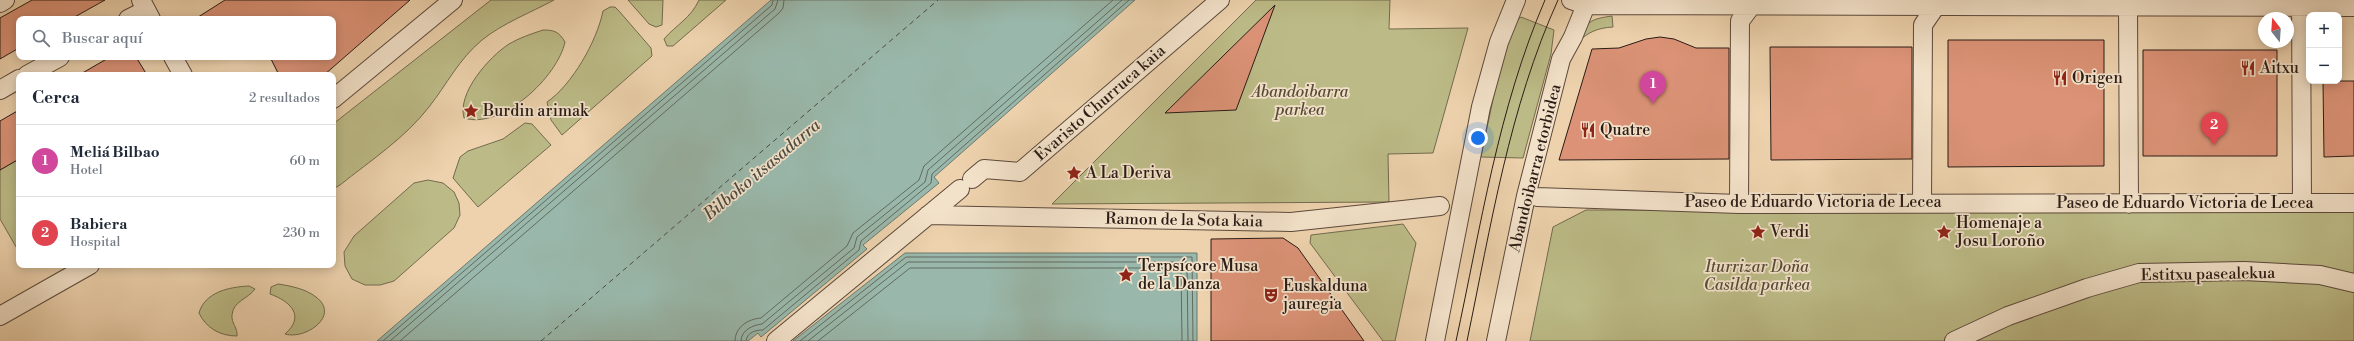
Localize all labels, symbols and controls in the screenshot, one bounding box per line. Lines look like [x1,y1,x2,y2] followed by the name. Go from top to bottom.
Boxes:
[2258,12,2294,48] north arrow
[2306,12,2342,84] map controls
[2306,12,2342,48] button: +
[16,16,336,60] search box
[30,27,52,49] icon: search
[62,29,143,48] text: Buscar aquí
[1030,40,1170,165] street label: Evaristo Churruca kaia
[2306,48,2342,84] button: −
[2259,58,2299,78] place label: Aitxu
[2239,59,2257,77] restaurant icon: Aitxu
[2072,68,2123,88] place label: Origen
[2051,69,2069,87] restaurant icon: Origen
[1640,71,1666,104] pin: 1
[1504,81,1566,255] street label: Abandoibarra etorbidea
[1250,82,1348,120] park label: Abandoibarra parkea
[32,87,80,109] text: Cerca
[249,90,320,106] text: 2 resultados
[482,101,590,121] place label: Burdin arimak
[462,102,480,120] place icon: Burdin arimak
[2201,112,2227,145] pin: 2
[698,114,825,226] water label: Bilboko itsasadarra
[1600,120,1650,140] place label: Quatre
[1579,121,1597,139] restaurant icon: Quatre
[1468,128,1488,148] your location
[70,143,160,162] text: Meliá Bilbao
[42,153,48,169] text: 1
[289,153,320,169] text: 60 m
[70,162,103,178] text: Hotel
[1085,163,1172,183] place label: A La Deriva
[1065,164,1083,182] place icon: A La Deriva
[1684,192,1943,212] street label: Paseo de Eduardo Victoria de Lecea
[2056,193,2315,213] street label: Paseo de Eduardo Victoria de Lecea
[1105,209,1264,231] street label: Ramon de la Sota kaia
[1955,213,2045,251] place label: Homenaje a Josu Loroño
[70,215,127,234] text: Babiera
[1769,222,1809,242] place label: Verdi
[1749,223,1767,241] place icon: Verdi
[1935,223,1953,241] place icon: Homenaje a Josu Loroño
[41,225,49,241] text: 2
[283,225,320,241] text: 230 m
[70,234,120,250] text: Hospital
[1138,256,1259,294] place label: Terpsícore Musa de la Danza
[1704,257,1810,295] park label: Iturrizar Doña Casilda parkea
[2141,263,2276,285] street label: Estitxu pasealekua
[1117,266,1135,284] place icon: Terpsícore Musa de la Danza
[1282,276,1369,314] place label: Euskalduna jauregia
[1262,286,1280,304] theatre icon: Euskalduna jauregia

